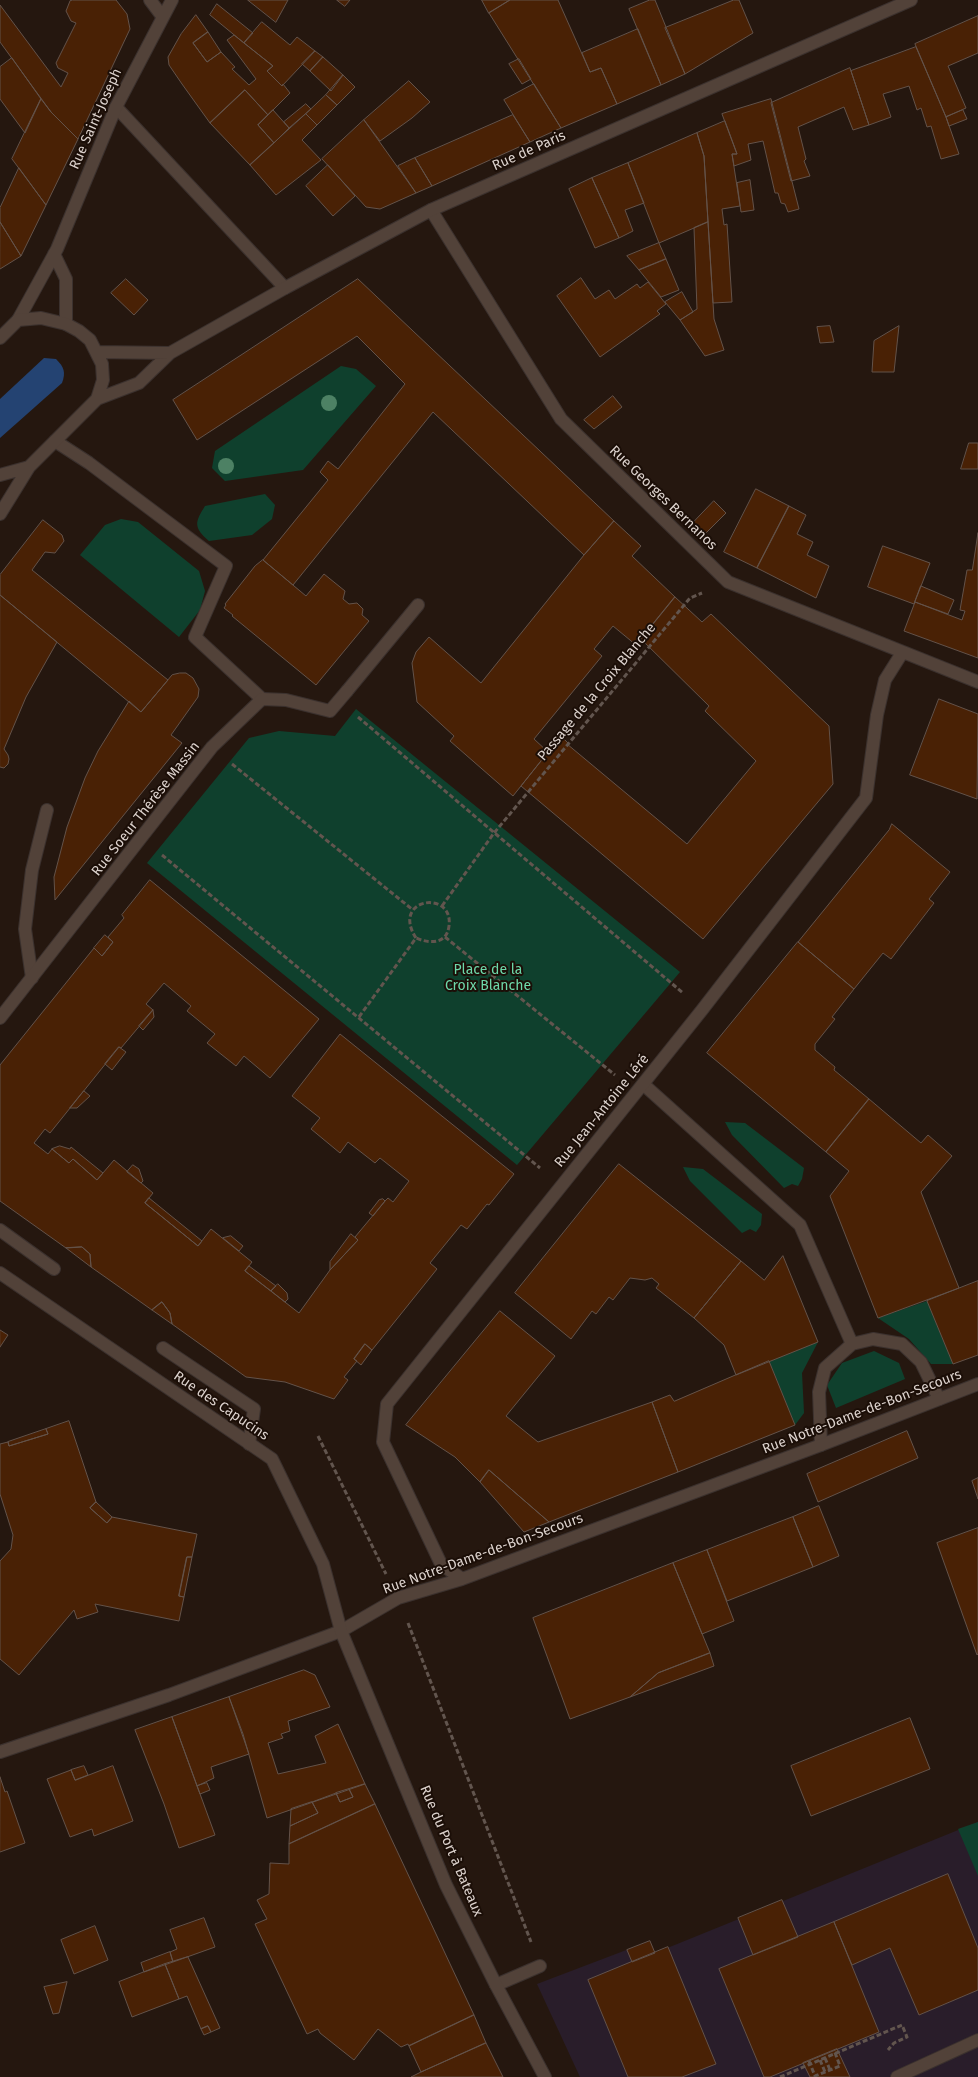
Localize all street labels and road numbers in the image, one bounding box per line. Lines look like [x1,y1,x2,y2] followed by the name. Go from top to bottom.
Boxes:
[66,66,126,172] street label: Rue Saint-Joseph
[490,127,568,175] street label: Rue de Paris
[606,442,720,554] street label: Rue Georges Bernanos
[534,620,660,764] street label: Passage de la Croix Blanche
[88,739,204,879] street label: Rue Soeur Thérèse Massin
[551,1051,653,1171] street label: Rue Jean-Antoine Léré
[760,1366,964,1458] street label: Rue Notre-Dame-de-Bon-Secours
[170,1368,272,1444] street label: Rue des Capucins
[380,1510,586,1598] street label: Rue Notre-Dame-de-Bon-Secours
[416,1783,486,1919] street label: Rue du Port à Bateaux

